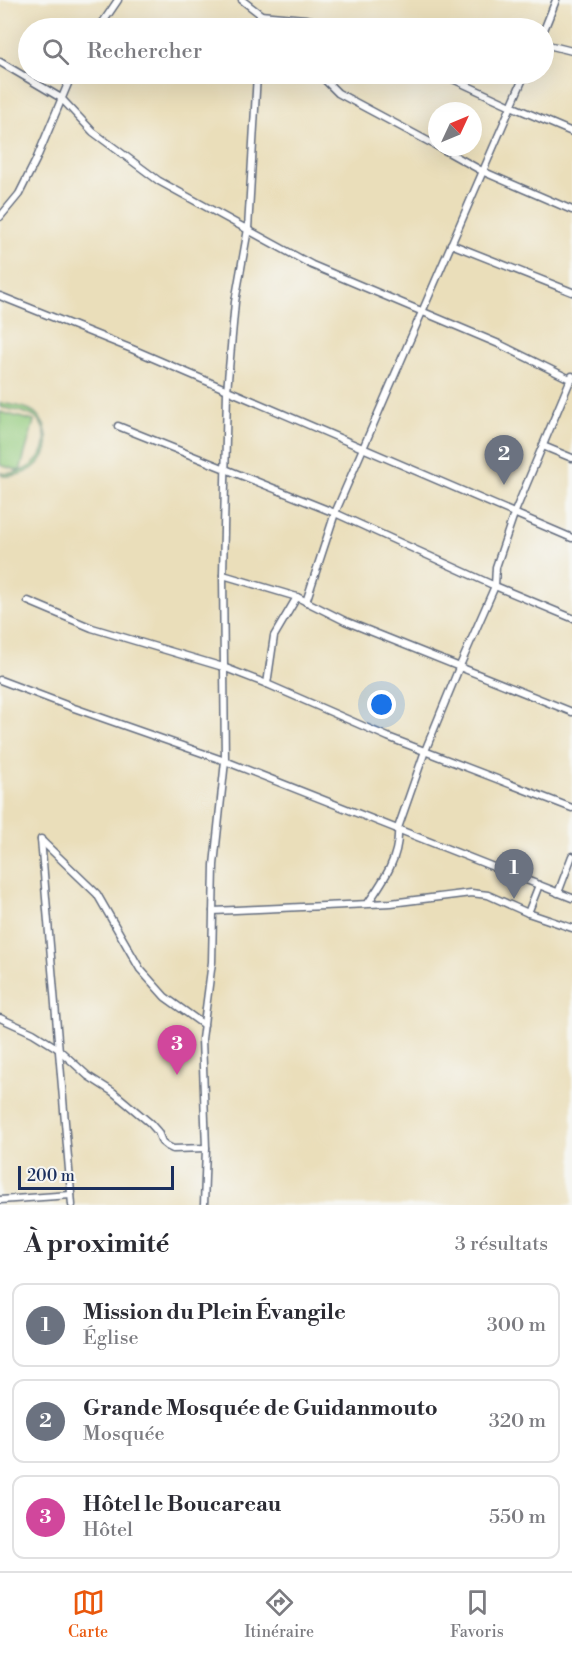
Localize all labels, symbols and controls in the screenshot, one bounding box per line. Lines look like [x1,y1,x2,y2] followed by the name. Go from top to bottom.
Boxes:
[18,18,554,84] search box
[39,35,72,68] icon: search
[87,38,202,65] text: Rechercher
[428,102,482,156] north arrow
[484,436,524,485] pin: 2
[367,690,396,719] your location
[494,850,534,899] pin: 1
[158,1026,196,1075] pin: 3
[18,1163,174,1190] scale bar
[27,1166,75,1186] text: 200 m
[24,1228,169,1260] text: À proximité
[455,1232,548,1257] text: 3 résultats
[83,1299,346,1326] text: Mission du Plein Évangile
[41,1313,50,1338] text: 1
[487,1313,546,1338] text: 300 m
[83,1326,139,1351] text: Église
[83,1395,438,1422] text: Grande Mosquée de Guidanmouto
[39,1409,52,1434] text: 2
[489,1409,546,1434] text: 320 m
[83,1422,165,1447] text: Mosquée
[83,1491,281,1518] text: Hôtel le Boucareau
[39,1505,52,1530] text: 3
[489,1505,546,1530] text: 550 m
[83,1518,133,1543] text: Hôtel
[68,1586,108,1642] tab: Carte
[244,1586,314,1642] tab: Itinéraire
[450,1586,504,1642] tab: Favoris

